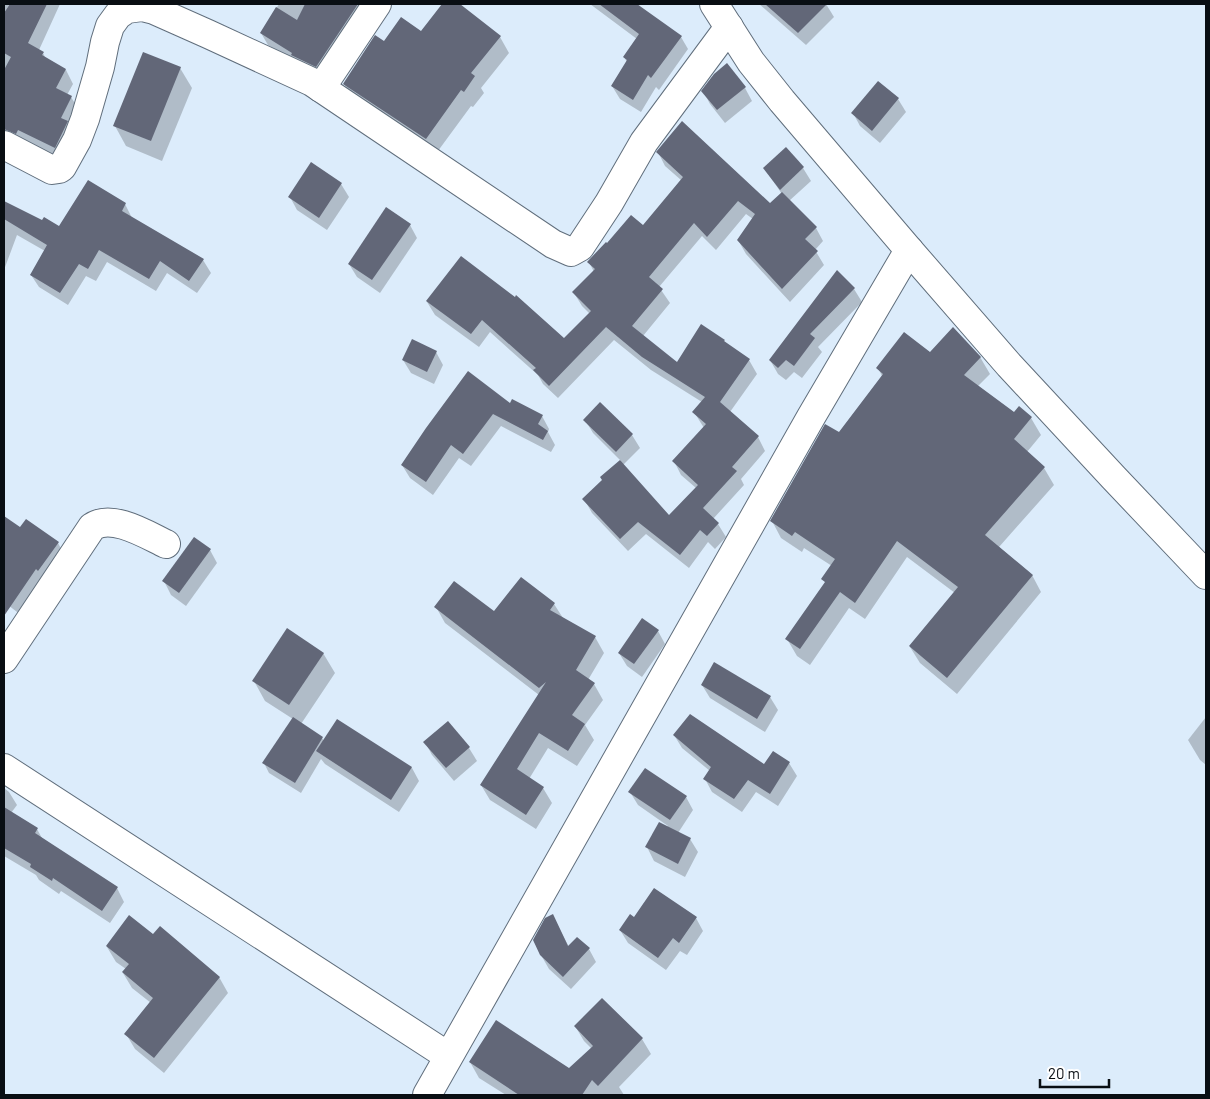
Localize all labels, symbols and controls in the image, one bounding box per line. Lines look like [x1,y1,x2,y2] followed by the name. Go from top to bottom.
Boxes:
[1040,1056,1109,1088] scale bar
[1048,1064,1080,1082] text: 20 m

